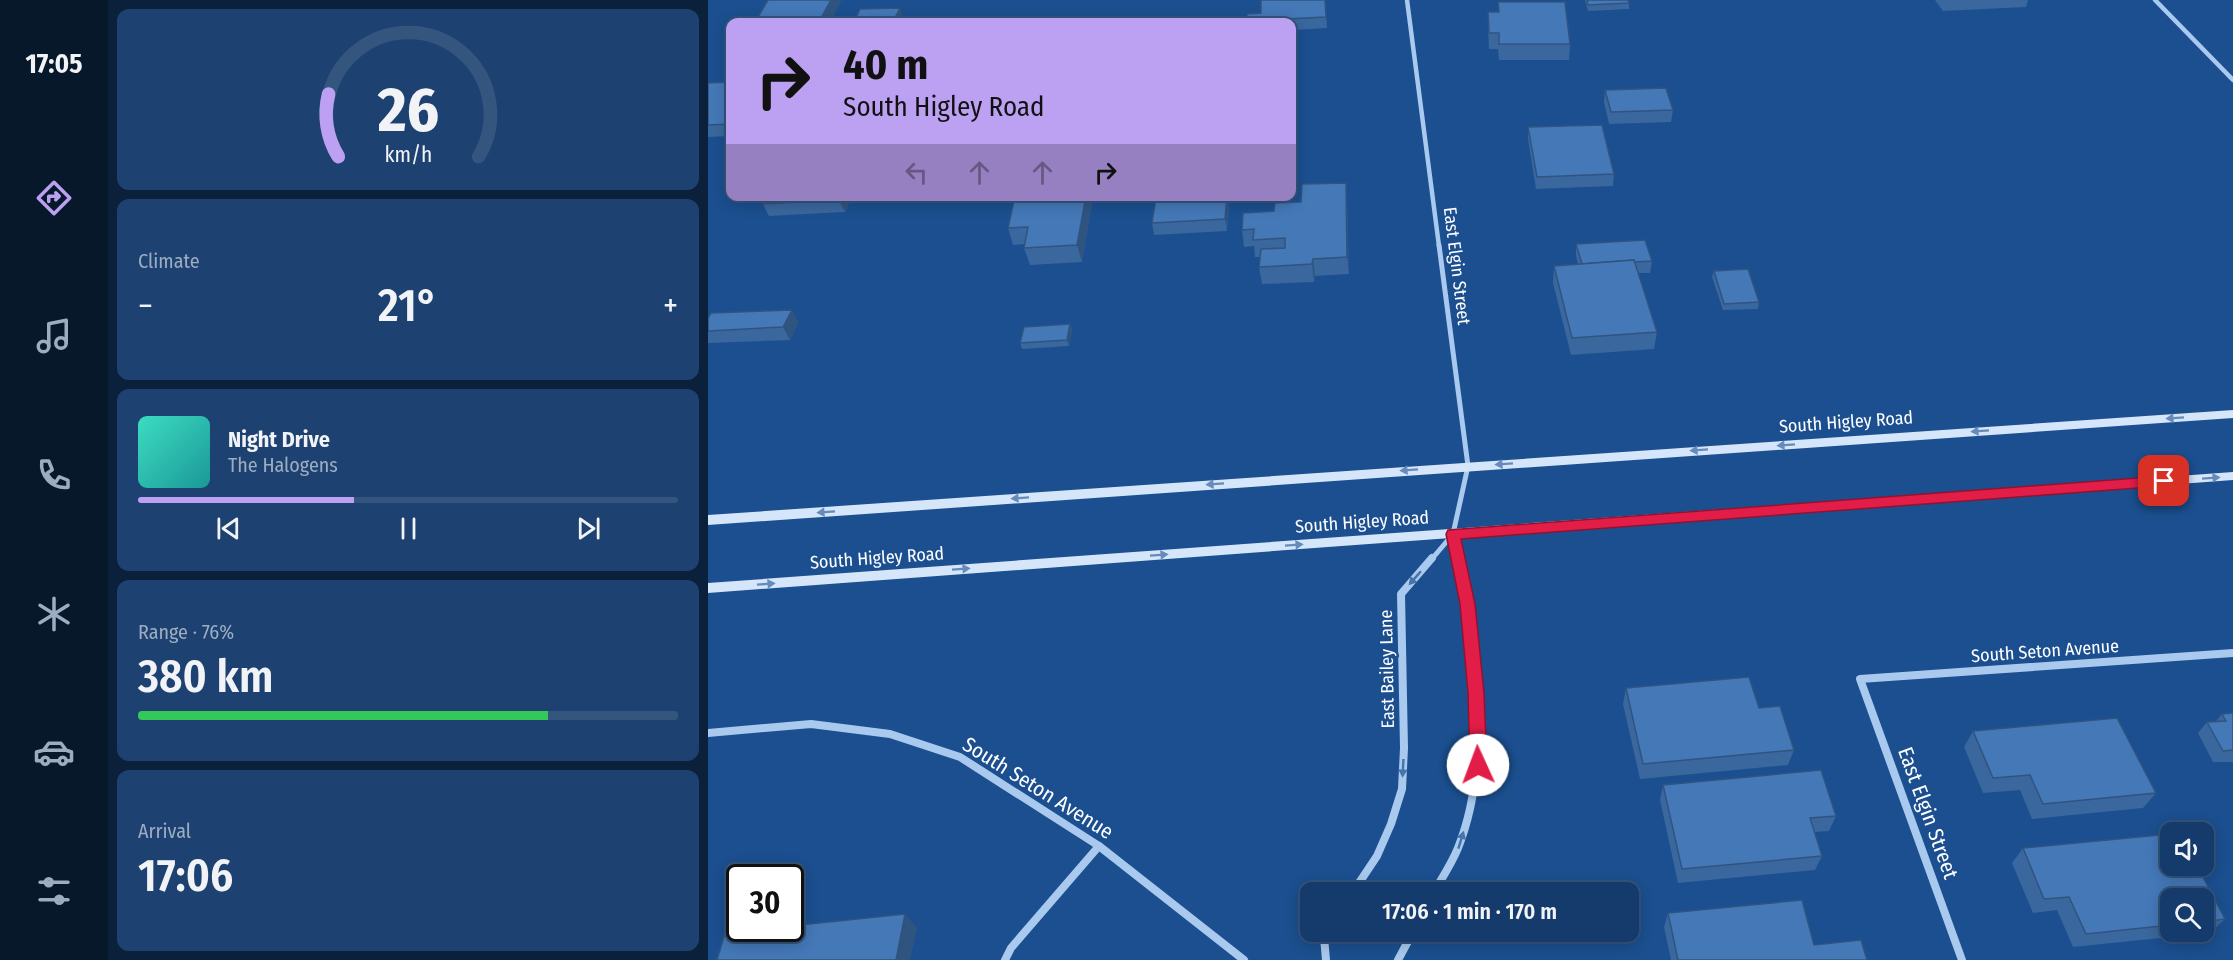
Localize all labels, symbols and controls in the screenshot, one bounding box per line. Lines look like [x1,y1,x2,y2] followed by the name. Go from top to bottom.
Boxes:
[843,40,928,90] text: 40 m
[744,42,822,120] icon: right
[25,48,83,80] text: 17:05
[376,73,439,148] text: 26
[843,91,1045,123] text: South Higley Road
[384,142,432,168] text: km/h
[900,156,933,189] icon: left
[963,156,996,189] icon: ahead
[1026,156,1059,189] icon: ahead
[1089,156,1122,189] icon: right
[33,177,75,219] icon: directions
[1439,206,1475,326] street label: East Elgin Street
[138,249,200,273] text: Climate
[378,279,438,333] text: 21°
[138,286,153,326] text: −
[663,286,678,326] text: +
[33,315,75,357] icon: music
[1778,406,1914,438] street label: South Higley Road
[2165,414,2184,423] one-way arrow
[228,426,330,453] text: Night Drive
[1971,427,1990,436] one-way arrow
[1776,440,1795,449] one-way arrow
[1689,446,1708,455] one-way arrow
[228,453,338,477] text: The Halogens
[33,454,75,496] icon: phone
[2138,455,2189,506] pin
[1495,459,1514,468] one-way arrow
[2147,464,2180,497] icon: arrive
[1400,466,1419,475] one-way arrow
[2201,473,2220,482] one-way arrow
[1205,479,1224,489] one-way arrow
[1011,493,1030,503] one-way arrow
[1294,506,1430,538] street label: South Higley Road
[816,507,835,517] one-way arrow
[212,512,245,545] icon: previous
[392,512,425,545] icon: pause
[572,512,605,545] icon: next
[1284,541,1303,550] one-way arrow
[809,542,945,574] street label: South Higley Road
[1149,550,1168,560] one-way arrow
[951,565,970,574] one-way arrow
[1408,570,1421,586] one-way arrow
[757,579,776,588] one-way arrow
[33,593,75,635] icon: climate
[1375,609,1399,729] street label: East Bailey Lane
[138,620,234,644] text: Range · 76%
[1970,635,2120,667] street label: South Seton Avenue
[138,650,273,704] text: 380 km
[33,731,75,773] icon: car
[958,731,1118,845] street label: South Seton Avenue
[1446,733,1510,797] position arrow
[1892,743,1964,883] street label: East Elgin Street
[1398,758,1407,777] one-way arrow
[138,819,191,843] text: Arrival
[2160,822,2214,942] map controls
[2160,822,2214,876] button: sound
[1456,831,1466,849] one-way arrow
[138,849,233,903] text: 17:06
[726,864,804,942] speed limit sign: 30
[33,870,75,912] icon: filters
[2160,888,2214,942] button: search
[1382,898,1557,925] text: 17:06 · 1 min · 170 m

